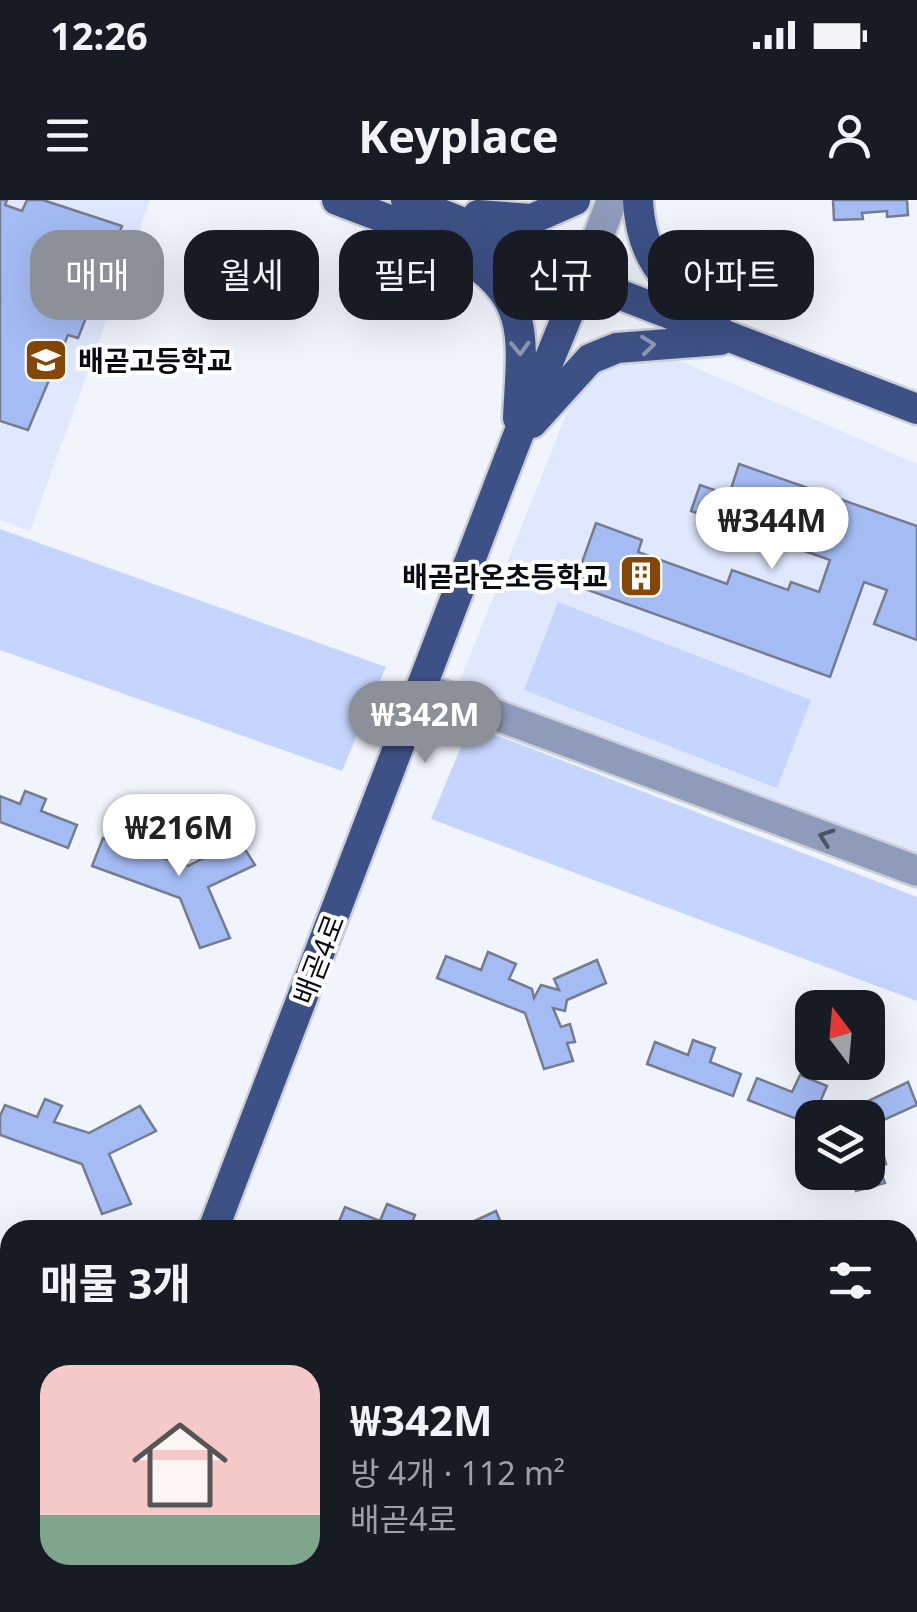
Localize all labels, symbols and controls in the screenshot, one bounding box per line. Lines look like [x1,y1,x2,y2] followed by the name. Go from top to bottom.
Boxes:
[50,9,148,61] text: 12:26
[358,105,559,166] text: Keyplace
[40,108,95,163] icon: menu
[822,108,877,163] icon: person
[30,230,164,320] chip: 매매
[184,230,319,320] chip: 월세
[339,230,473,320] chip: 필터
[493,230,628,320] chip: 신규
[648,230,814,320] chip: 아파트
[640,335,656,356] one-way arrow
[23,337,69,383] school or university icon: 배곧고등학교
[78,341,233,379] place label: 배곧고등학교
[509,341,530,357] one-way arrow
[702,487,842,572] pin: ₩344M
[718,498,826,541] text: ₩344M
[618,553,664,599] building icon: 배곧라온초등학교
[402,557,608,595] place label: 배곧라온초등학교
[355,681,495,766] pin: ₩342M
[371,692,479,735] text: ₩342M
[109,794,249,879] pin: ₩216M
[125,805,233,848] text: ₩216M
[818,829,835,849] one-way arrow
[284,909,352,1009] street label: 배곧4로
[795,990,885,1080] north arrow
[795,990,885,1190] map controls
[795,1100,885,1190] button: layers
[823,1253,878,1308] icon: filters
[40,1254,191,1311] text: 매물 3개
[350,1391,493,1448] text: ₩342M
[120,1405,240,1525] icon: home
[350,1451,565,1494] text: 방 4개 · 112 m²
[350,1497,457,1540] text: 배곧4로

